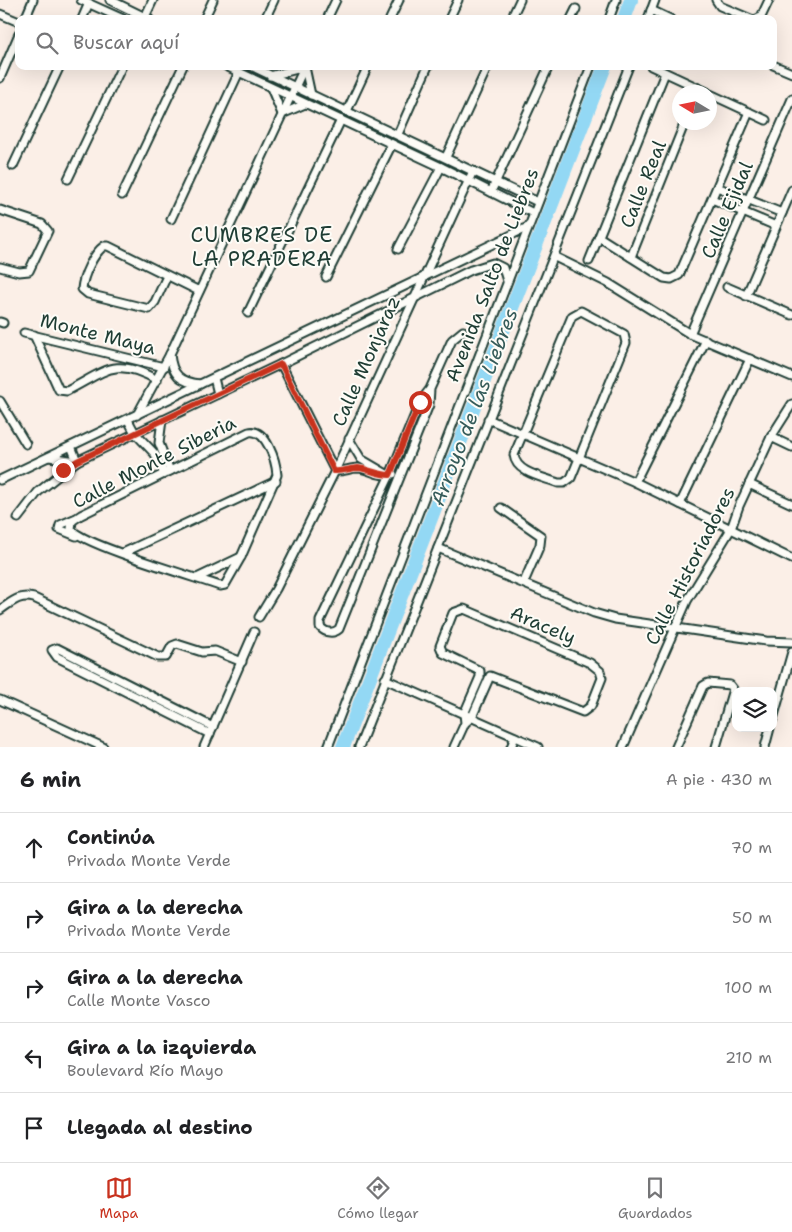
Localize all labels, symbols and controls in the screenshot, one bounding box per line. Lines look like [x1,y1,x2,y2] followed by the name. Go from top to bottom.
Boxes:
[15,15,777,70] search box
[33,29,61,57] icon: search
[73,30,179,55] text: Buscar aquí
[672,85,717,130] north arrow
[614,136,672,231] street label: Calle Real
[695,157,759,262] street label: Calle Ejidal
[440,164,544,386] street label: Avenida Salto de Liebres
[191,221,333,273] district label: CUMBRES DE LA PRADERA
[326,292,406,430] street label: Calle Monjaraz
[424,305,524,509] water label: Arroyo de las Liebres
[38,308,159,360] street label: Monte Maya
[409,391,432,414] route start
[68,410,240,514] street label: Calle Monte Siberia
[52,459,75,482] route end
[639,483,741,649] street label: Calle Historiadores
[506,600,580,650] street label: Aracely
[732,687,777,732] map controls
[732,687,777,732] button: layers
[20,766,81,794] text: 6 min
[666,769,772,790] text: A pie · 430 m
[67,825,155,850] text: Continúa
[20,834,48,862] icon: ahead
[731,837,772,858] text: 70 m
[67,850,231,871] text: Privada Monte Verde
[67,895,243,920] text: Gira a la derecha
[20,904,48,932] icon: right
[732,907,772,928] text: 50 m
[67,920,231,941] text: Privada Monte Verde
[67,965,243,990] text: Gira a la derecha
[20,974,48,1002] icon: right
[724,977,772,998] text: 100 m
[67,990,210,1011] text: Calle Monte Vasco
[67,1035,256,1060] text: Gira a la izquierda
[20,1044,48,1072] icon: left
[725,1047,772,1068] text: 210 m
[67,1060,224,1081] text: Boulevard Río Mayo
[20,1114,48,1142] icon: arrive
[67,1115,253,1140] text: Llegada al destino
[100,1174,138,1222] tab: Mapa
[337,1174,419,1222] tab: Cómo llegar
[618,1174,692,1222] tab: Guardados

